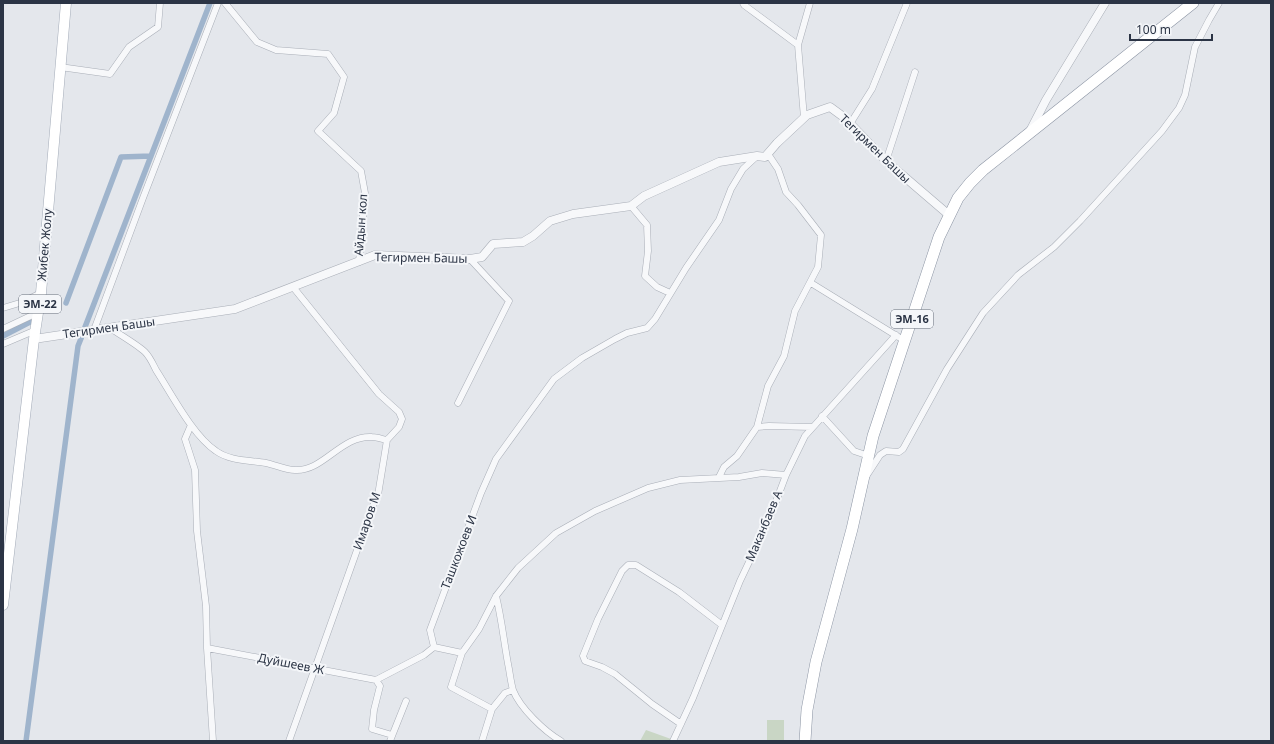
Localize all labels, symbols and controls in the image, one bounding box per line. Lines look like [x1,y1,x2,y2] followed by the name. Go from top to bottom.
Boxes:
[1130,16,1212,42] scale bar
[1136,21,1171,38] text: 100 m
[836,110,915,187] street label: Тегирмен Башы
[350,193,371,257] street label: Айдын кол
[33,207,56,282] street label: Жибек Жолу
[374,248,468,267] street label: Тегирмен Башы
[19,295,61,313] road number: ЭМ-22
[891,310,933,328] road number: ЭМ-16
[62,313,156,342] street label: Тегирмен Башы
[741,487,786,564] street label: Маканбаев А
[349,490,384,552] street label: Имаров М
[437,512,480,591] street label: Ташкожоев И
[256,649,326,678] street label: Дуйшеев Ж

